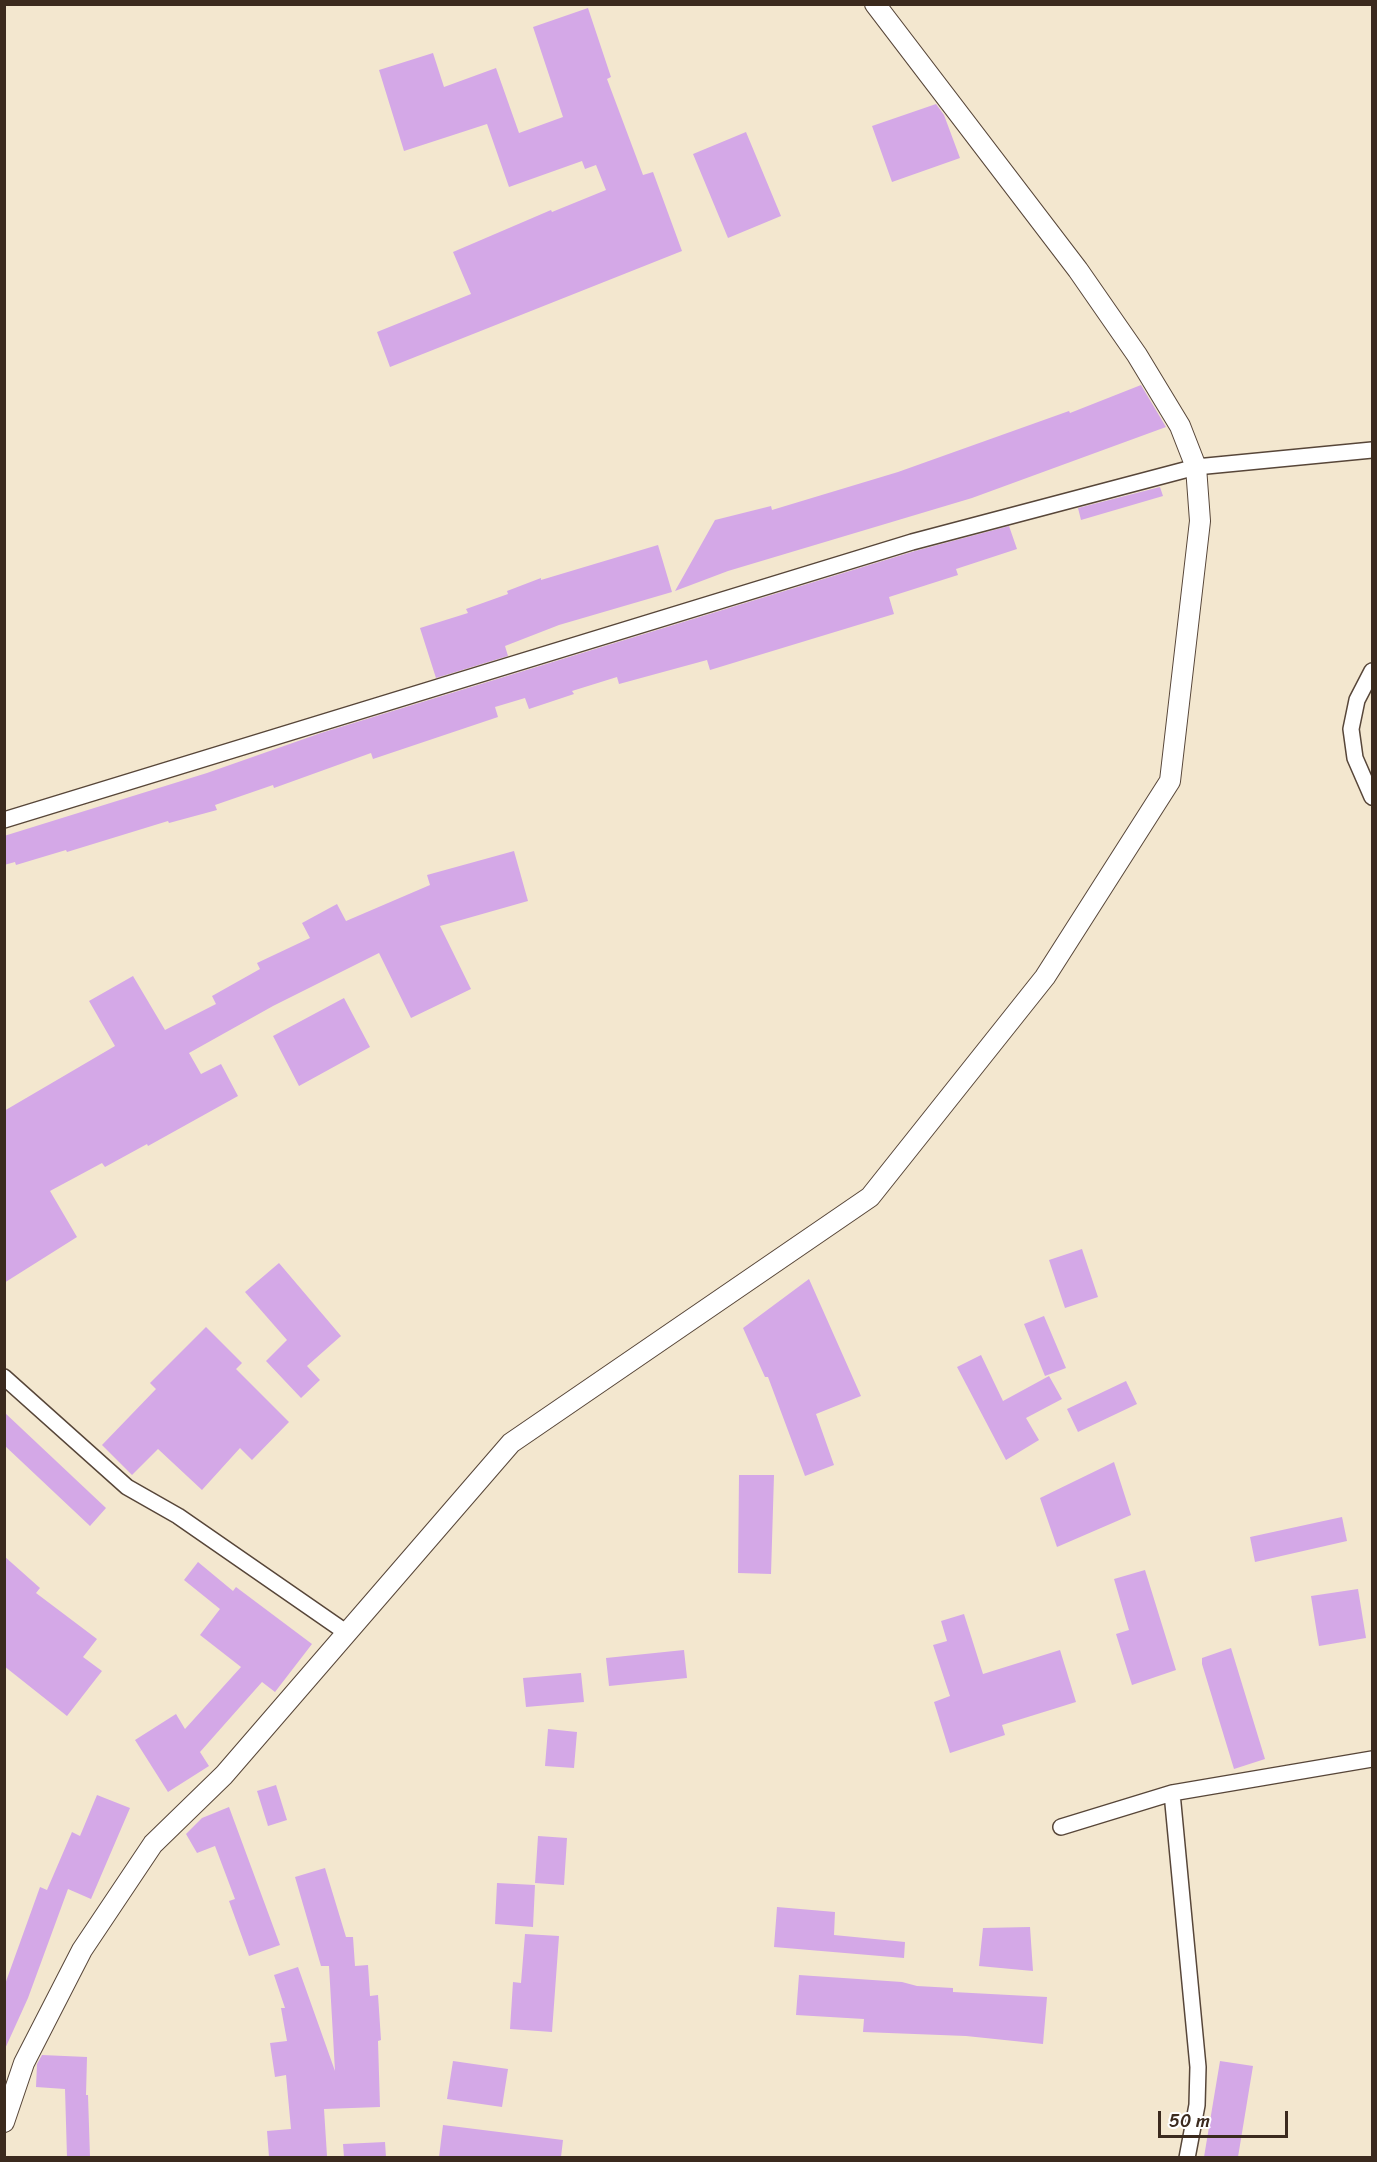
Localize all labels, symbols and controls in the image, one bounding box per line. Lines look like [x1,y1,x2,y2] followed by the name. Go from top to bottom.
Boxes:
[1161,2099,1292,2137] scale bar
[1169,2105,1210,2137] text: 50 m

